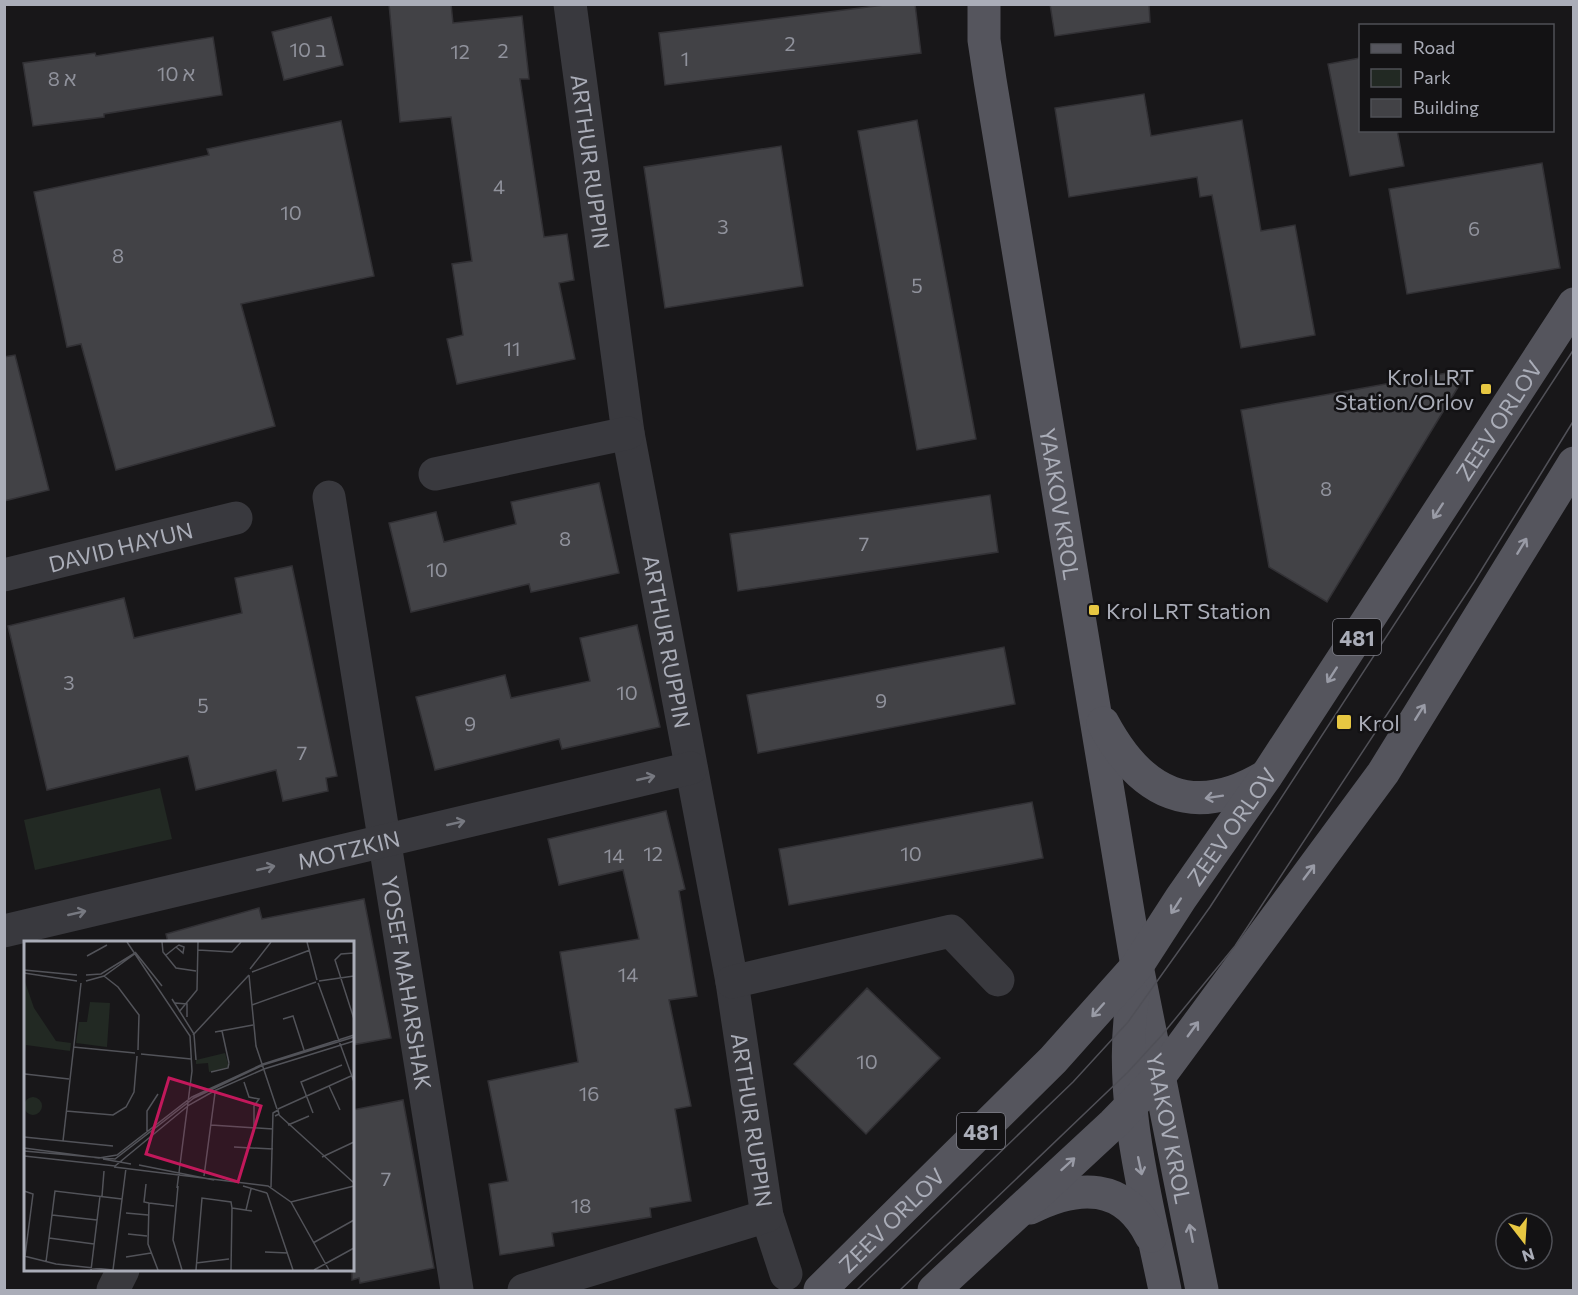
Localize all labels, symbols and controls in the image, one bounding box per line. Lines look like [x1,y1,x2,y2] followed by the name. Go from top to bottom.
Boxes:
[1359,24,1554,132] legend
[784,31,796,55] house number: 2
[1413,36,1455,58] text: Road
[290,37,326,61] house number: 10 ב
[497,38,509,62] house number: 2
[450,39,470,63] house number: 12
[681,46,689,70] house number: 1
[157,61,195,85] house number: 10 א
[48,66,76,90] house number: 8 א
[1413,66,1451,88] text: Park
[566,73,616,251] street label: ARTHUR RUPPIN
[1413,96,1479,118] text: Building
[493,174,505,198] house number: 4
[280,200,302,224] house number: 10
[717,214,729,238] house number: 3
[1468,216,1480,240] house number: 6
[112,243,124,267] house number: 8
[911,273,923,297] house number: 5
[503,336,521,360] house number: 11
[1449,355,1547,485] street label: ZEEV ORLOV
[1335,363,1474,415] place label: Krol LRT Station/Orlov
[1479,382,1493,396] marker: Krol LRT Station/Orlov
[1034,426,1086,582] street label: YAAKOV KROL
[1320,476,1332,500] house number: 8
[1432,503,1445,520] one-way arrow
[46,516,195,577] street label: DAVID HAYUN
[559,526,571,550] house number: 8
[859,531,869,555] house number: 7
[1517,538,1529,555] one-way arrow
[638,552,697,730] street label: ARTHUR RUPPIN
[426,557,448,581] house number: 10
[1106,597,1271,624] place label: Krol LRT Station
[1087,603,1101,617] marker: Krol LRT Station
[1333,619,1381,655] road number: 481
[1326,666,1338,683] one-way arrow
[63,670,75,694] house number: 3
[616,680,638,704] house number: 10
[875,688,887,712] house number: 9
[197,693,209,717] house number: 5
[1415,704,1427,721] one-way arrow
[1358,709,1400,736] place label: Krol
[464,711,476,735] house number: 9
[1335,713,1353,731] marker: Krol
[297,740,307,764] house number: 7
[1181,762,1282,890] street label: ZEEV ORLOV
[636,772,655,784] one-way arrow
[1204,791,1224,802] one-way arrow
[446,817,465,829] one-way arrow
[295,824,402,874] street label: MOTZKIN
[643,841,663,865] house number: 12
[900,841,922,865] house number: 10
[604,843,624,867] house number: 14
[257,862,276,874] one-way arrow
[1303,865,1315,881] one-way arrow
[377,874,438,1092] street label: YOSEF MAHARSHAK
[1169,897,1181,914] one-way arrow
[67,907,86,919] one-way arrow
[24,941,354,1271] inset map
[618,962,638,986] house number: 14
[1091,1002,1105,1017] one-way arrow
[1187,1022,1199,1038] one-way arrow
[726,1031,779,1209] street label: ARTHUR RUPPIN
[856,1049,878,1073] house number: 10
[1141,1050,1198,1206] street label: YAAKOV KROL
[579,1081,599,1105] house number: 16
[957,1113,1005,1149] road number: 481
[1135,1156,1146,1175] one-way arrow
[1061,1157,1076,1172] one-way arrow
[833,1162,950,1278] street label: ZEEV ORLOV
[381,1166,391,1190] house number: 7
[571,1193,591,1217] house number: 18
[1494,1211,1554,1271] north arrow
[1185,1224,1196,1243] one-way arrow
[1520,1245,1537,1267] text: N

